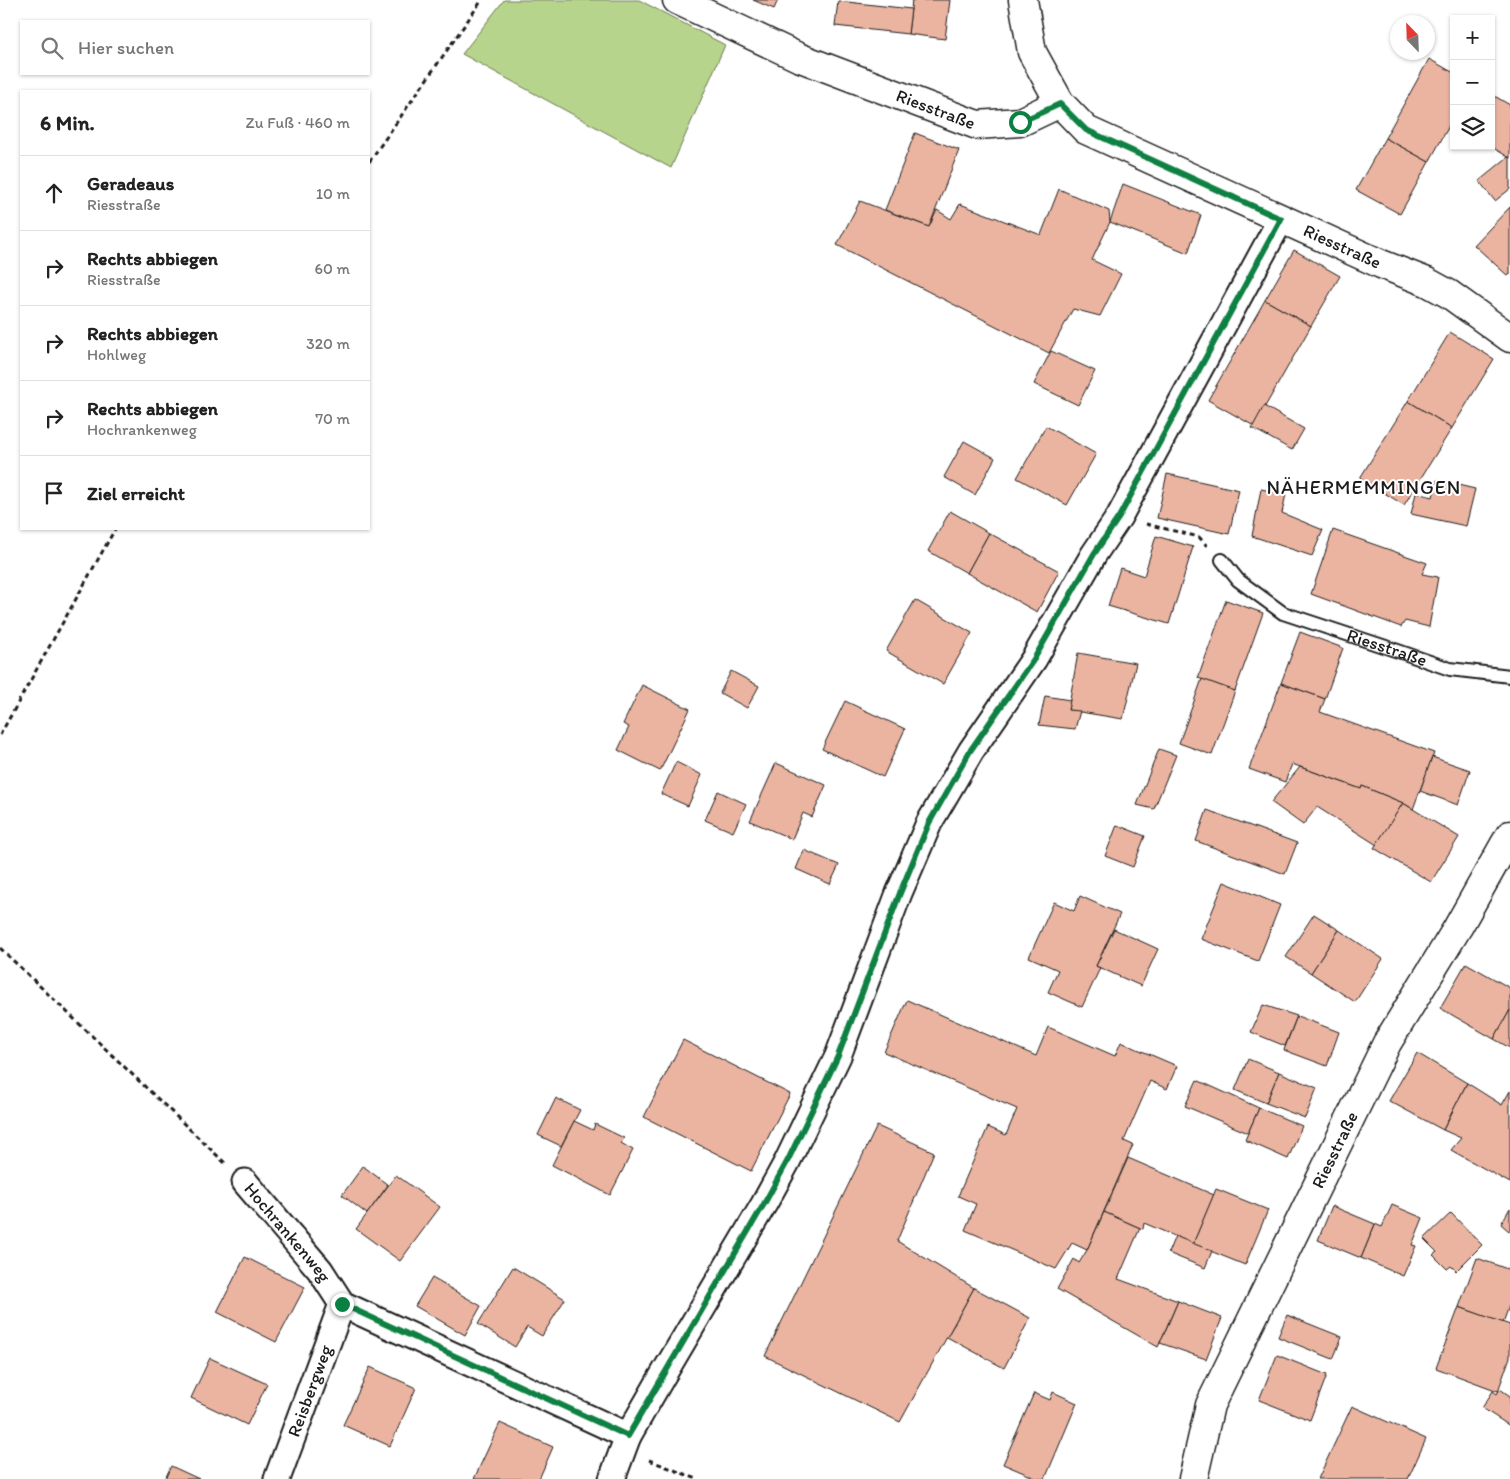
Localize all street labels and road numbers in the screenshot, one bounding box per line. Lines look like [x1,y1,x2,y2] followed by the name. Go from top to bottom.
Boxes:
[893,84,978,134] street label: Riesstraße
[1300,219,1385,274] street label: Riesstraße
[1344,624,1430,671] street label: Riesstraße
[1307,1108,1363,1192] street label: Riesstraße
[239,1178,336,1287] street label: Hochrankenweg
[283,1341,337,1440] street label: Reisbergweg

